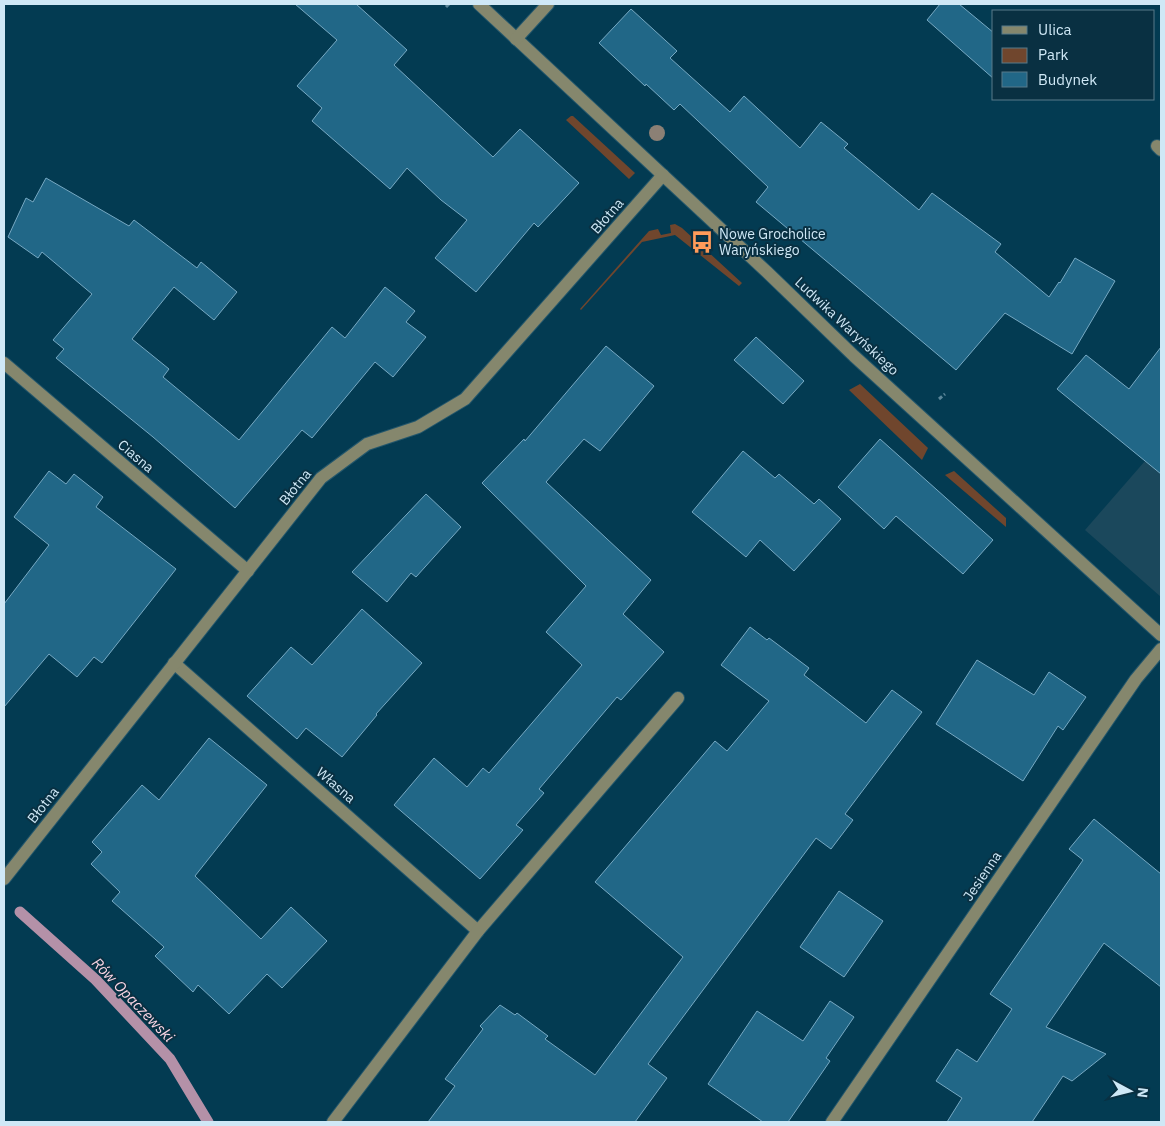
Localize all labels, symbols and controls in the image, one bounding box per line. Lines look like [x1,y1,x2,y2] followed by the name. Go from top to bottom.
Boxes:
[992,10,1155,100] legend
[1038,20,1072,39] text: Ulica
[1038,45,1068,64] text: Park
[1038,70,1097,89] text: Budynek
[587,194,628,237] street label: Błotna
[719,225,826,259] place label: Nowe Grocholice Waryńskiego
[689,229,715,255] bus stop icon: Nowe Grocholice Waryńskiego
[791,273,903,379] street label: Ludwika Waryńskiego
[114,436,158,477] street label: Ciasna
[275,465,315,509] street label: Błotna
[313,763,360,807] street label: Własna
[23,783,63,827] street label: Błotna
[959,847,1005,904] street label: Jesienna
[88,953,179,1046] water label: Rów Opaczewski
[1105,1066,1155,1116] north arrow
[1133,1086,1152,1099] text: N

